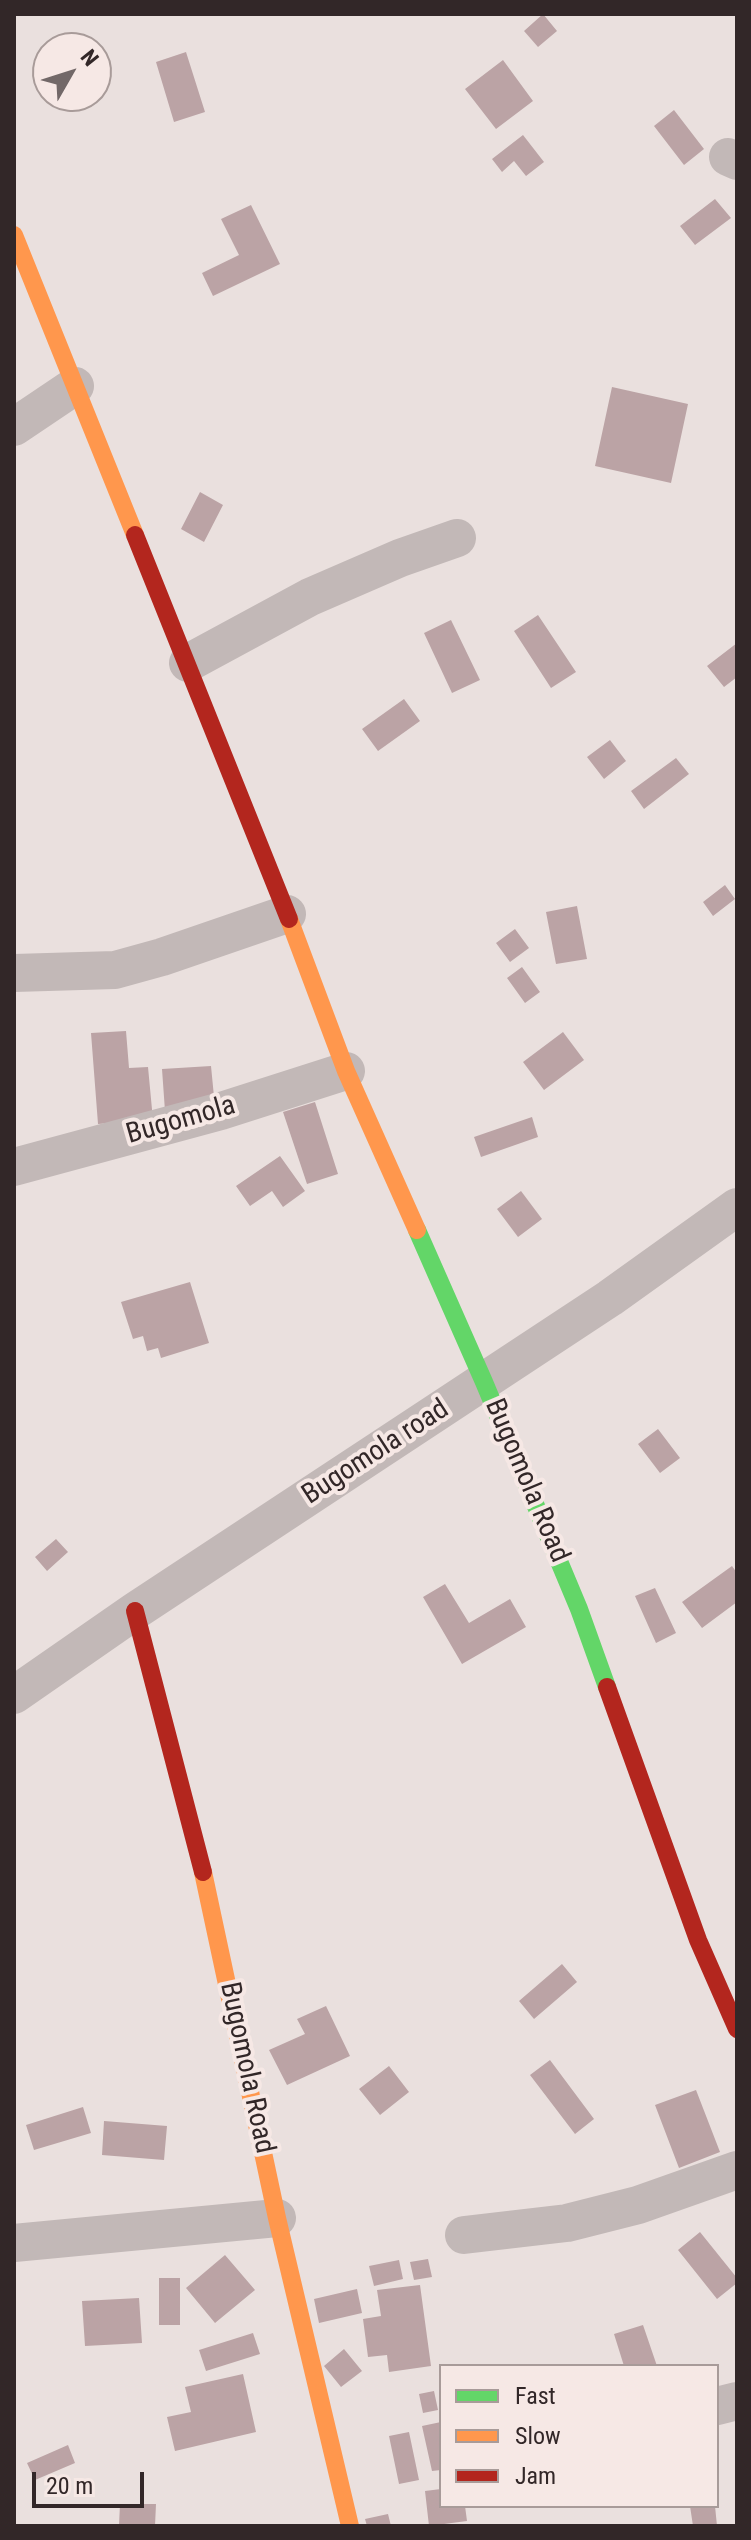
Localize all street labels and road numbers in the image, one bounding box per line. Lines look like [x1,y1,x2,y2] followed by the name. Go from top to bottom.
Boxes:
[123,1089,239,1153] street label: Bugomola
[297,1393,455,1513] street label: Bugomola road
[476,1394,576,1568] street label: Bugomola Road
[211,1979,281,2157] street label: Bugomola Road

